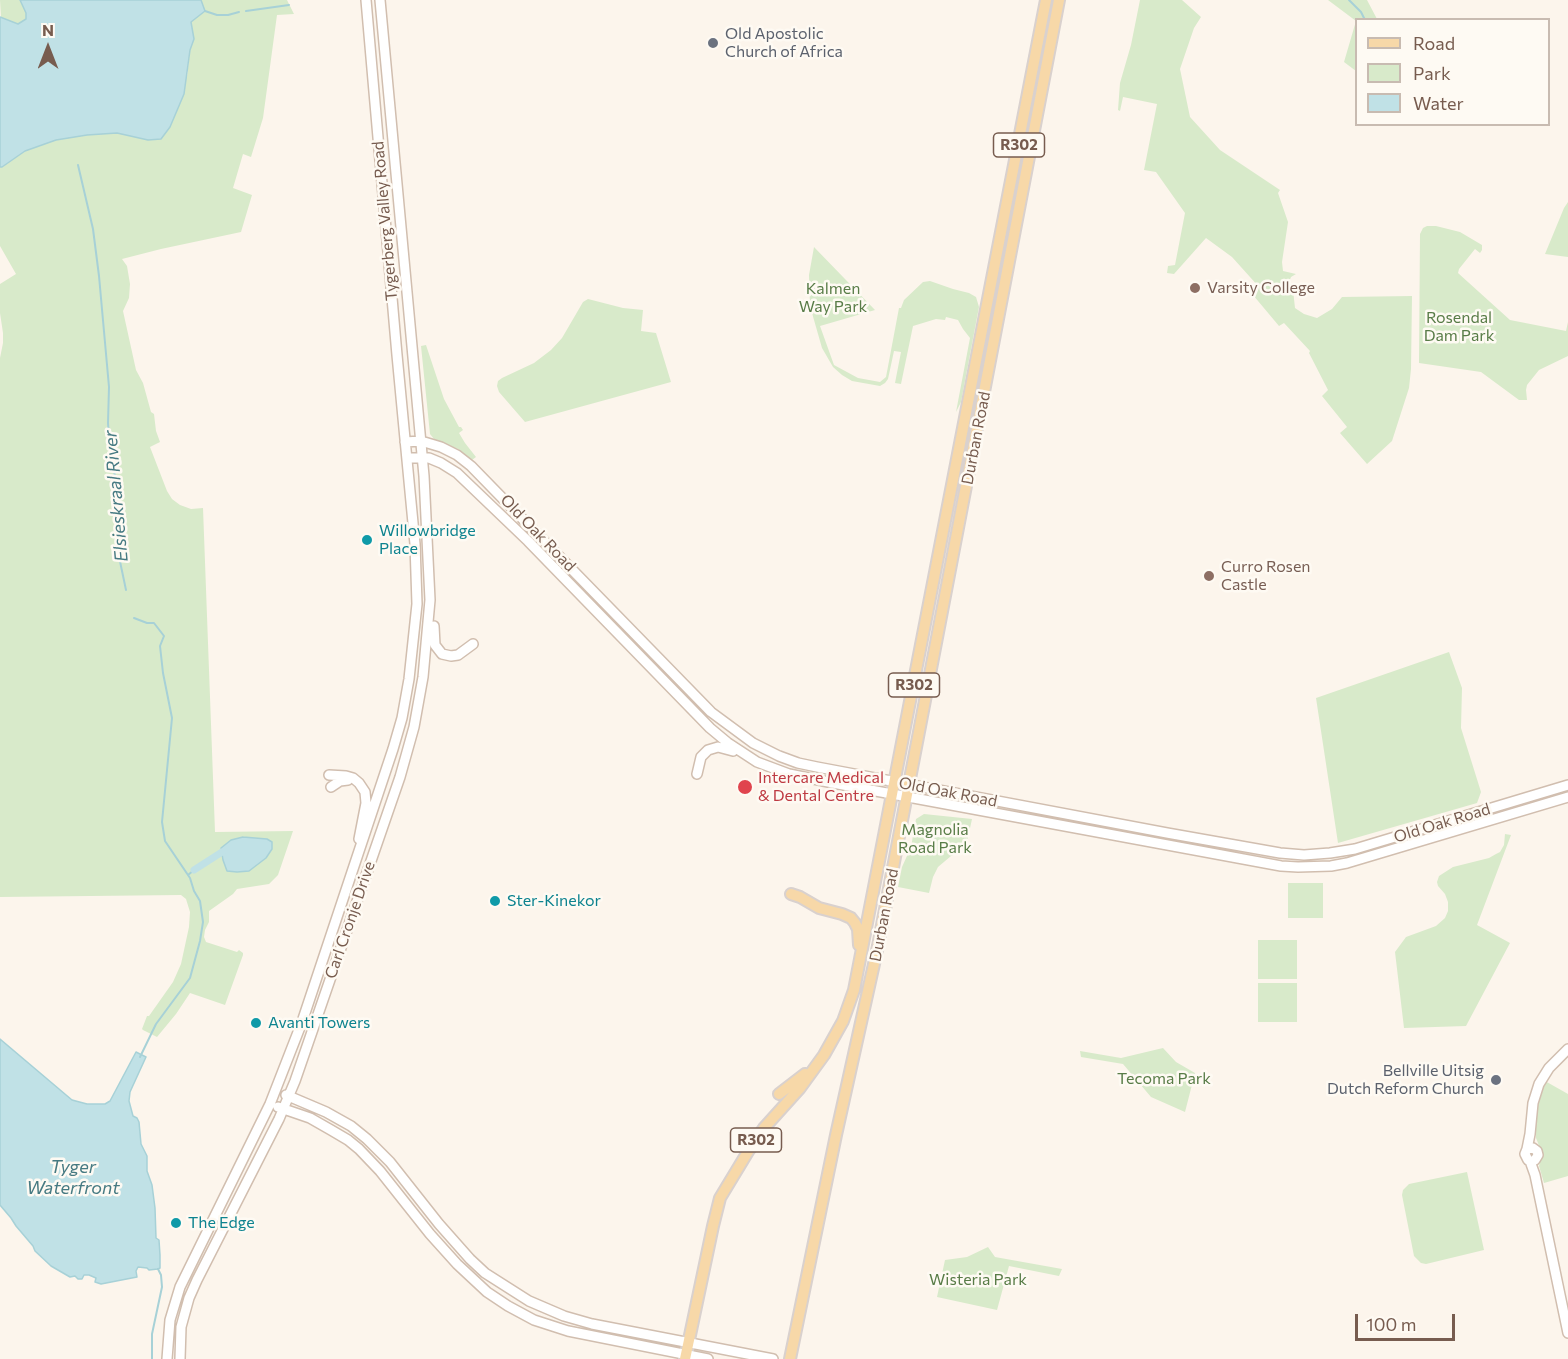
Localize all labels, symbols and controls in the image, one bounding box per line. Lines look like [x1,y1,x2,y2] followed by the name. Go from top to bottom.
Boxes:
[18,18,78,78] north arrow
[1355,18,1550,126] legend
[42,20,54,39] text: N
[725,24,843,62] place label: Old Apostolic Church of Africa
[1413,32,1455,54] text: Road
[706,36,720,50] marker: Old Apostolic Church of Africa
[1413,62,1451,84] text: Park
[1413,92,1464,114] text: Water
[994,133,1044,157] road number: R302
[368,140,402,302] street label: Tygerberg Valley Road
[1207,278,1315,298] place label: Varsity College
[799,279,867,317] park label: Kalmen Way Park
[1188,281,1202,295] marker: Varsity College
[1424,308,1494,346] park label: Rosendal Dam Park
[958,390,994,486] street label: Durban Road
[99,429,133,563] water label: Elsieskraal River
[496,490,580,576] street label: Old Oak Road
[379,521,476,559] place label: Willowbridge Place
[360,533,374,547] marker: Willowbridge Place
[1221,557,1311,595] place label: Curro Rosen Castle
[1202,569,1216,583] marker: Curro Rosen Castle
[888,673,940,697] road number: R302
[758,768,884,806] place label: Intercare Medical & Dental Centre
[897,773,999,811] street label: Old Oak Road
[736,778,754,796] marker: Intercare Medical & Dental Centre
[1391,799,1493,847] street label: Old Oak Road
[898,820,972,858] park label: Magnolia Road Park
[321,859,379,981] street label: Carl Cronje Drive
[866,867,902,963] street label: Durban Road
[507,891,601,911] place label: Ster-Kinekor
[488,894,502,908] marker: Ster-Kinekor
[268,1013,370,1033] place label: Avanti Towers
[249,1016,263,1030] marker: Avanti Towers
[1327,1061,1484,1099] place label: Bellville Uitsig Dutch Reform Church
[1117,1069,1211,1089] park label: Tecoma Park
[1489,1073,1503,1087] marker: Bellville Uitsig Dutch Reform Church
[730,1128,782,1152] road number: R302
[26,1156,120,1198] water label: Tyger Waterfront
[188,1213,255,1233] place label: The Edge
[169,1216,183,1230] marker: The Edge
[929,1270,1027,1290] park label: Wisteria Park
[1358,1302,1458,1340] scale bar
[1366,1313,1416,1335] text: 100 m

